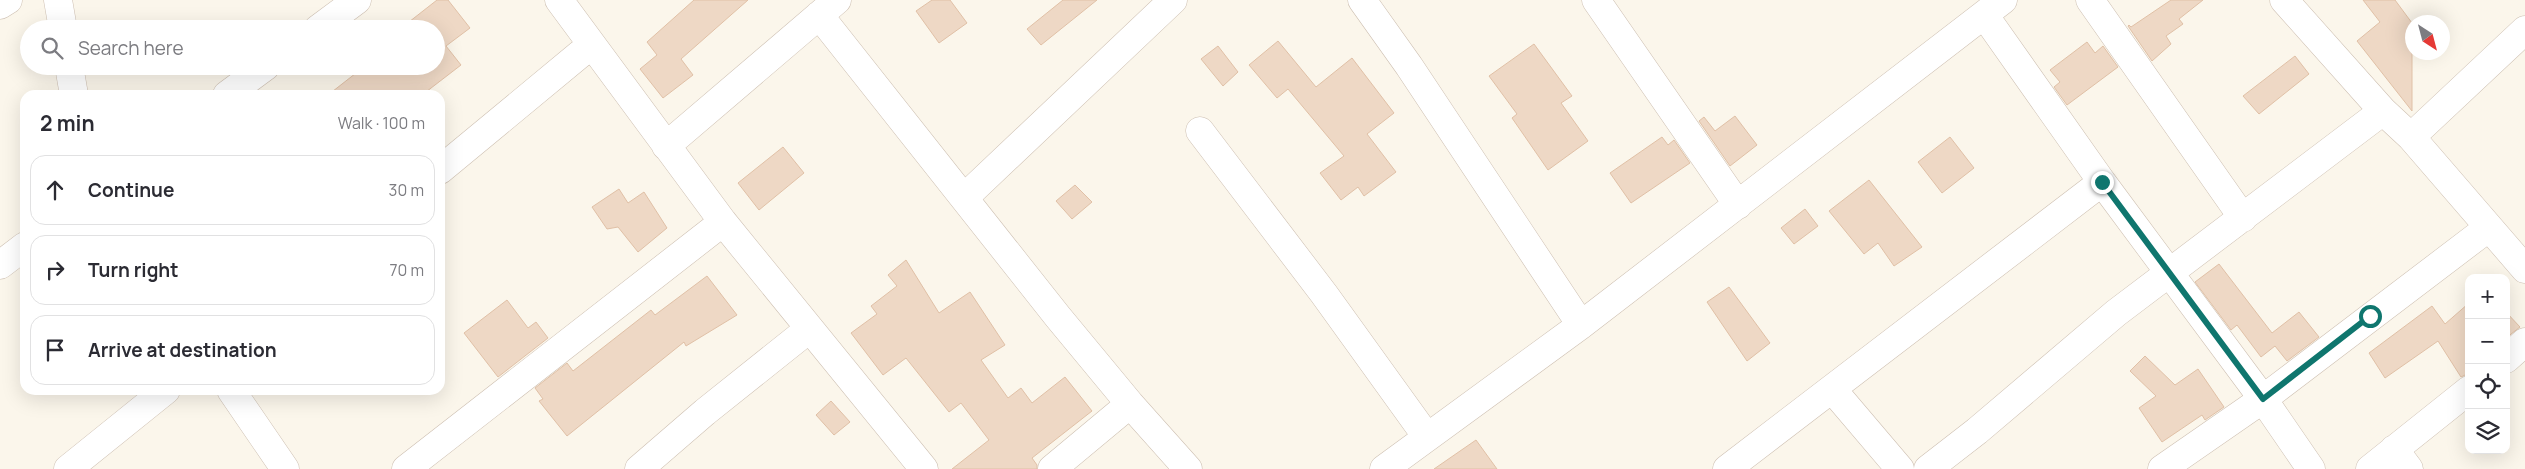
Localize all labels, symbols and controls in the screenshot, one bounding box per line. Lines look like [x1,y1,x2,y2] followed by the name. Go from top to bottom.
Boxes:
[2405,15,2450,60] north arrow
[20,20,445,75] search box
[38,34,66,62] icon: search
[78,35,184,61] text: Search here
[40,109,95,137] text: 2 min
[338,112,425,134] text: Walk · 100 m
[2091,171,2114,194] route end
[41,176,69,204] icon: ahead
[88,177,174,203] text: Continue
[389,179,424,201] text: 30 m
[41,256,69,284] icon: right
[88,257,178,283] text: Turn right
[389,259,424,281] text: 70 m
[2465,274,2510,454] map controls
[2465,274,2510,319] button: +
[2359,305,2382,328] route start
[2465,319,2510,364] button: −
[41,336,69,364] icon: arrive
[88,337,277,363] text: Arrive at destination
[2465,364,2510,409] button: locate
[2465,409,2510,454] button: layers

